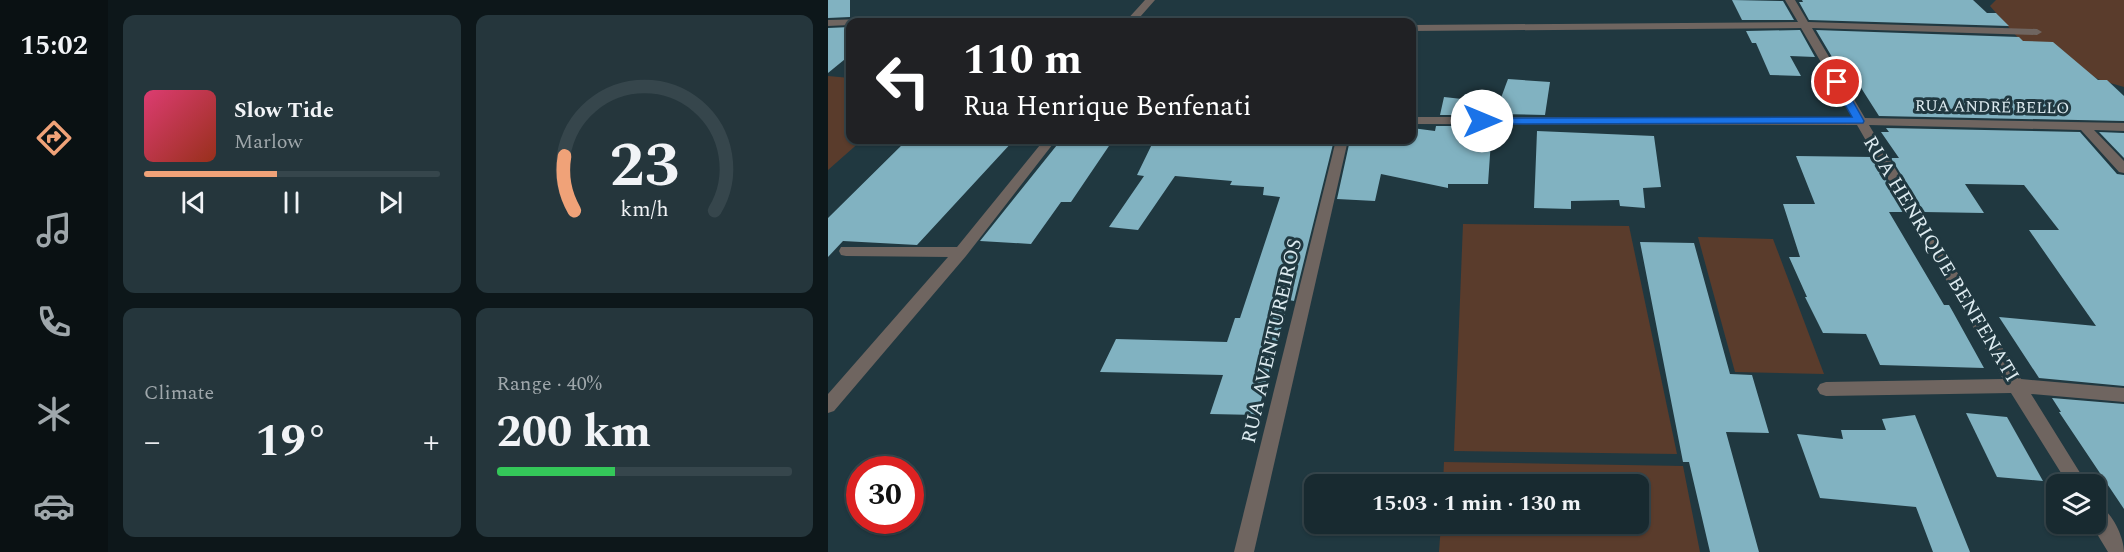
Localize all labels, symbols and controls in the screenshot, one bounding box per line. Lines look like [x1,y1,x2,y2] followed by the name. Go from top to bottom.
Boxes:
[20,25,88,67] text: 15:02
[963,29,1082,92] text: 110 m
[864,42,942,120] icon: left
[1811,56,1862,107] pin
[1820,65,1853,98] icon: arrive
[963,86,1252,128] text: Rua Henrique Benfenati
[1450,89,1514,153] position arrow
[234,94,334,127] text: Slow Tide
[1915,94,2069,120] street label: RUA ANDRÉ BELLO
[33,117,75,159] icon: directions
[609,119,679,214] text: 23
[234,127,303,157] text: Marlow
[1855,130,2027,388] street label: RUA HENRIQUE BENFENATI
[177,186,210,219] icon: previous
[275,186,308,219] icon: pause
[374,186,407,219] icon: next
[620,194,668,227] text: km/h
[33,209,75,251] icon: music
[1234,236,1310,446] street label: RUA AVENTUREIROS
[33,301,75,343] icon: phone
[497,369,602,399] text: Range · 40%
[144,378,214,408] text: Climate
[33,393,75,435] icon: climate
[497,398,651,467] text: 200 km
[255,407,328,476] text: 19°
[144,417,161,467] text: −
[423,417,440,467] text: +
[846,456,924,534] speed limit sign: 30
[2046,474,2106,534] map controls
[2046,474,2106,534] button: layers
[33,485,75,527] icon: car
[1372,487,1581,520] text: 15:03 · 1 min · 130 m

